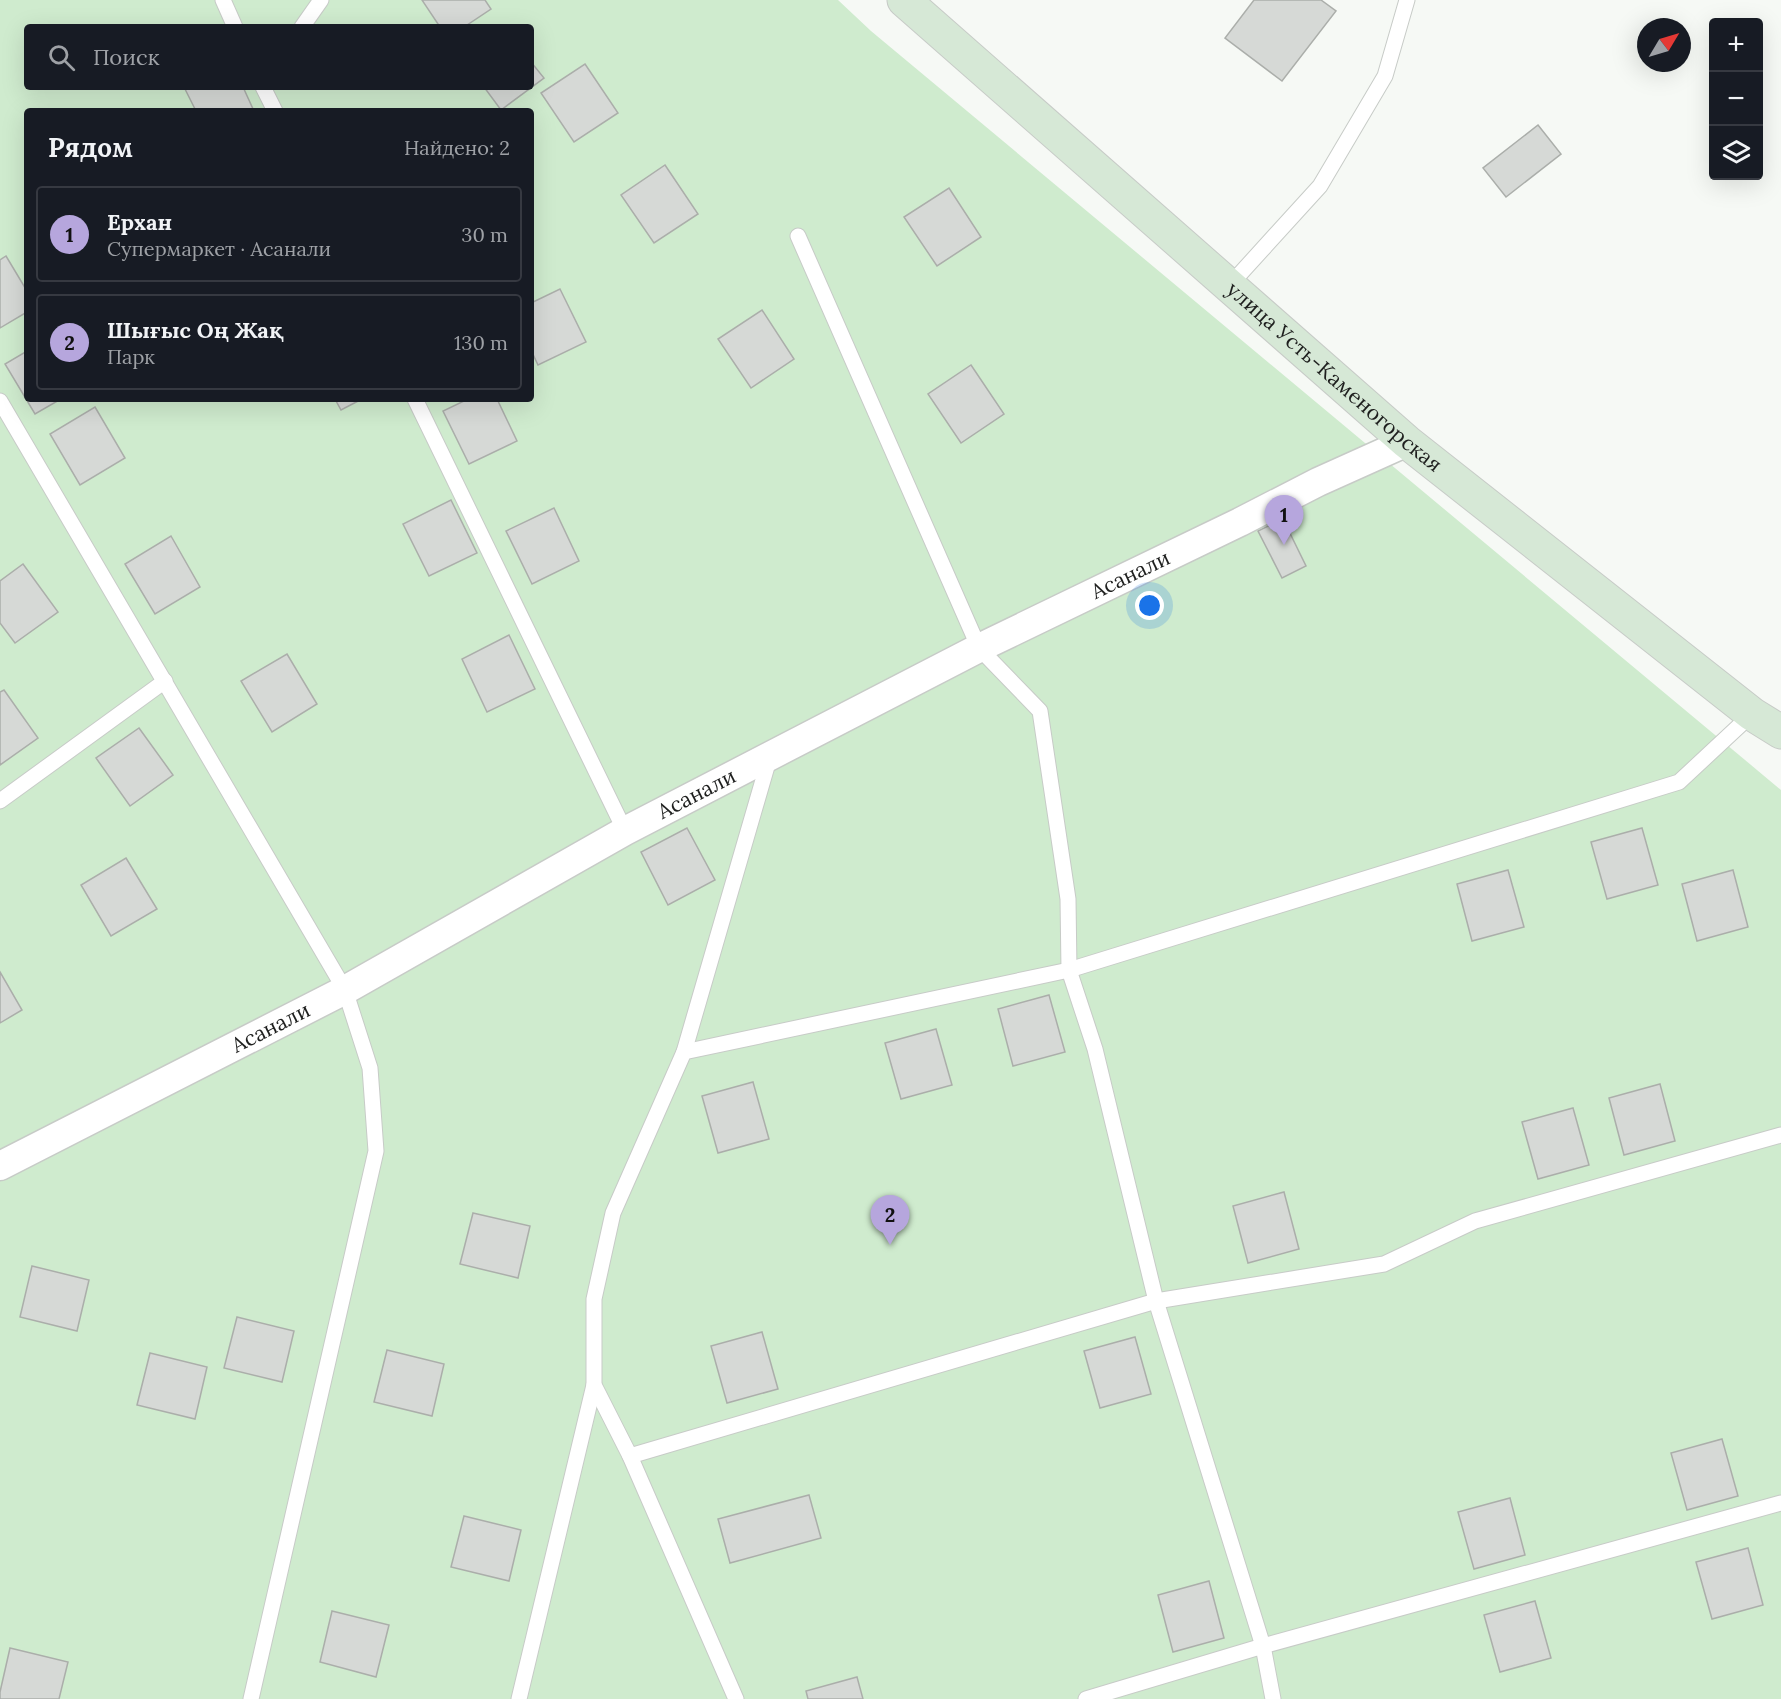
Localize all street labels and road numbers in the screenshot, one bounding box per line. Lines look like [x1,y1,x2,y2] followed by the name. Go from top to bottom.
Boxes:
[1221,276,1448,478] street label: улица Усть-Каменогорская
[1085,544,1174,605] street label: Асанали
[652,762,740,825] street label: Асанали
[226,996,314,1059] street label: Асанали

